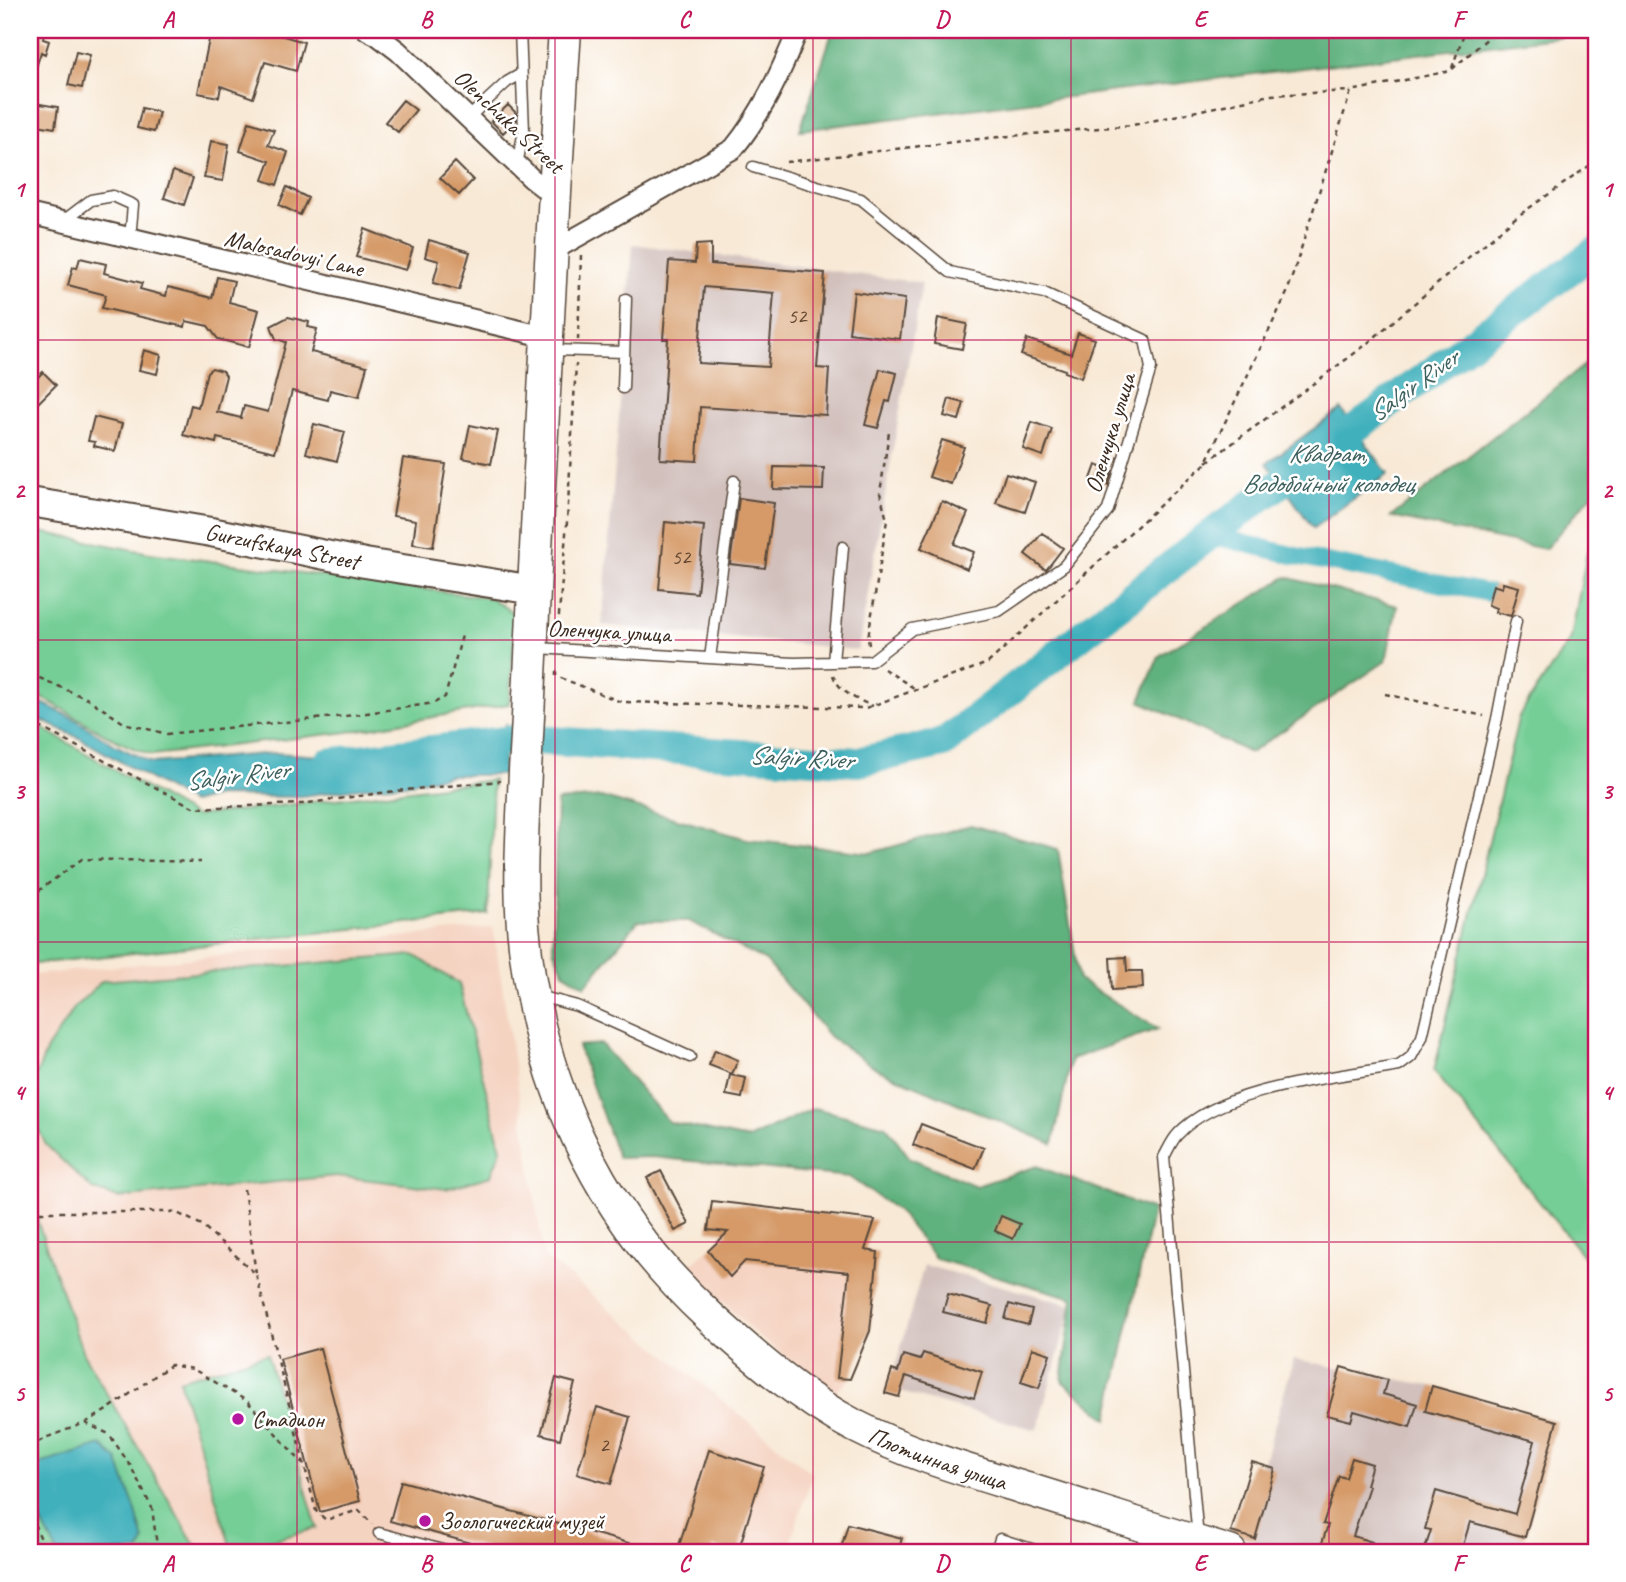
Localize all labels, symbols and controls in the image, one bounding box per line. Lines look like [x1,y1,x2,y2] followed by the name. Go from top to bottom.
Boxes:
[162,5,176,34] text: A
[420,5,434,34] text: B
[679,5,693,34] text: C
[935,5,951,34] text: D
[1194,5,1210,34] text: E
[1453,5,1469,34] text: F
[447,62,572,181] street label: Olenchuka Street
[14,175,27,204] text: 1
[1602,175,1615,204] text: 1
[222,222,368,284] street label: Malosadovyi Lane
[788,303,808,329] house number: 52
[1362,340,1468,429] water label: Salgir River
[1078,368,1143,496] street label: Оленчука улица
[1242,437,1417,500] water label: Квадрат, Водобойный колодец
[14,476,27,505] text: 2
[1602,476,1615,505] text: 2
[203,516,365,577] street label: Gurzufskaya Street
[672,544,692,570] house number: 52
[547,613,674,649] street label: Оленчука улица
[749,738,857,777] water label: Salgir River
[184,752,294,798] water label: Salgir River
[14,777,27,806] text: 3
[1602,777,1615,806] text: 3
[14,1078,27,1107] text: 4
[1602,1078,1615,1107] text: 4
[14,1379,26,1408] text: 5
[1602,1379,1614,1408] text: 5
[252,1404,326,1434] place label: Стадион
[230,1411,246,1427] marker: Стадион
[864,1420,1012,1497] street label: Плотинная улица
[599,1432,610,1458] house number: 2
[439,1506,606,1536] place label: Зоологический музей
[417,1513,433,1529] marker: Зоологический музей
[162,1549,176,1578] text: A
[420,1549,434,1578] text: B
[679,1549,693,1578] text: C
[935,1549,951,1578] text: D
[1194,1549,1210,1578] text: E
[1453,1549,1469,1578] text: F

